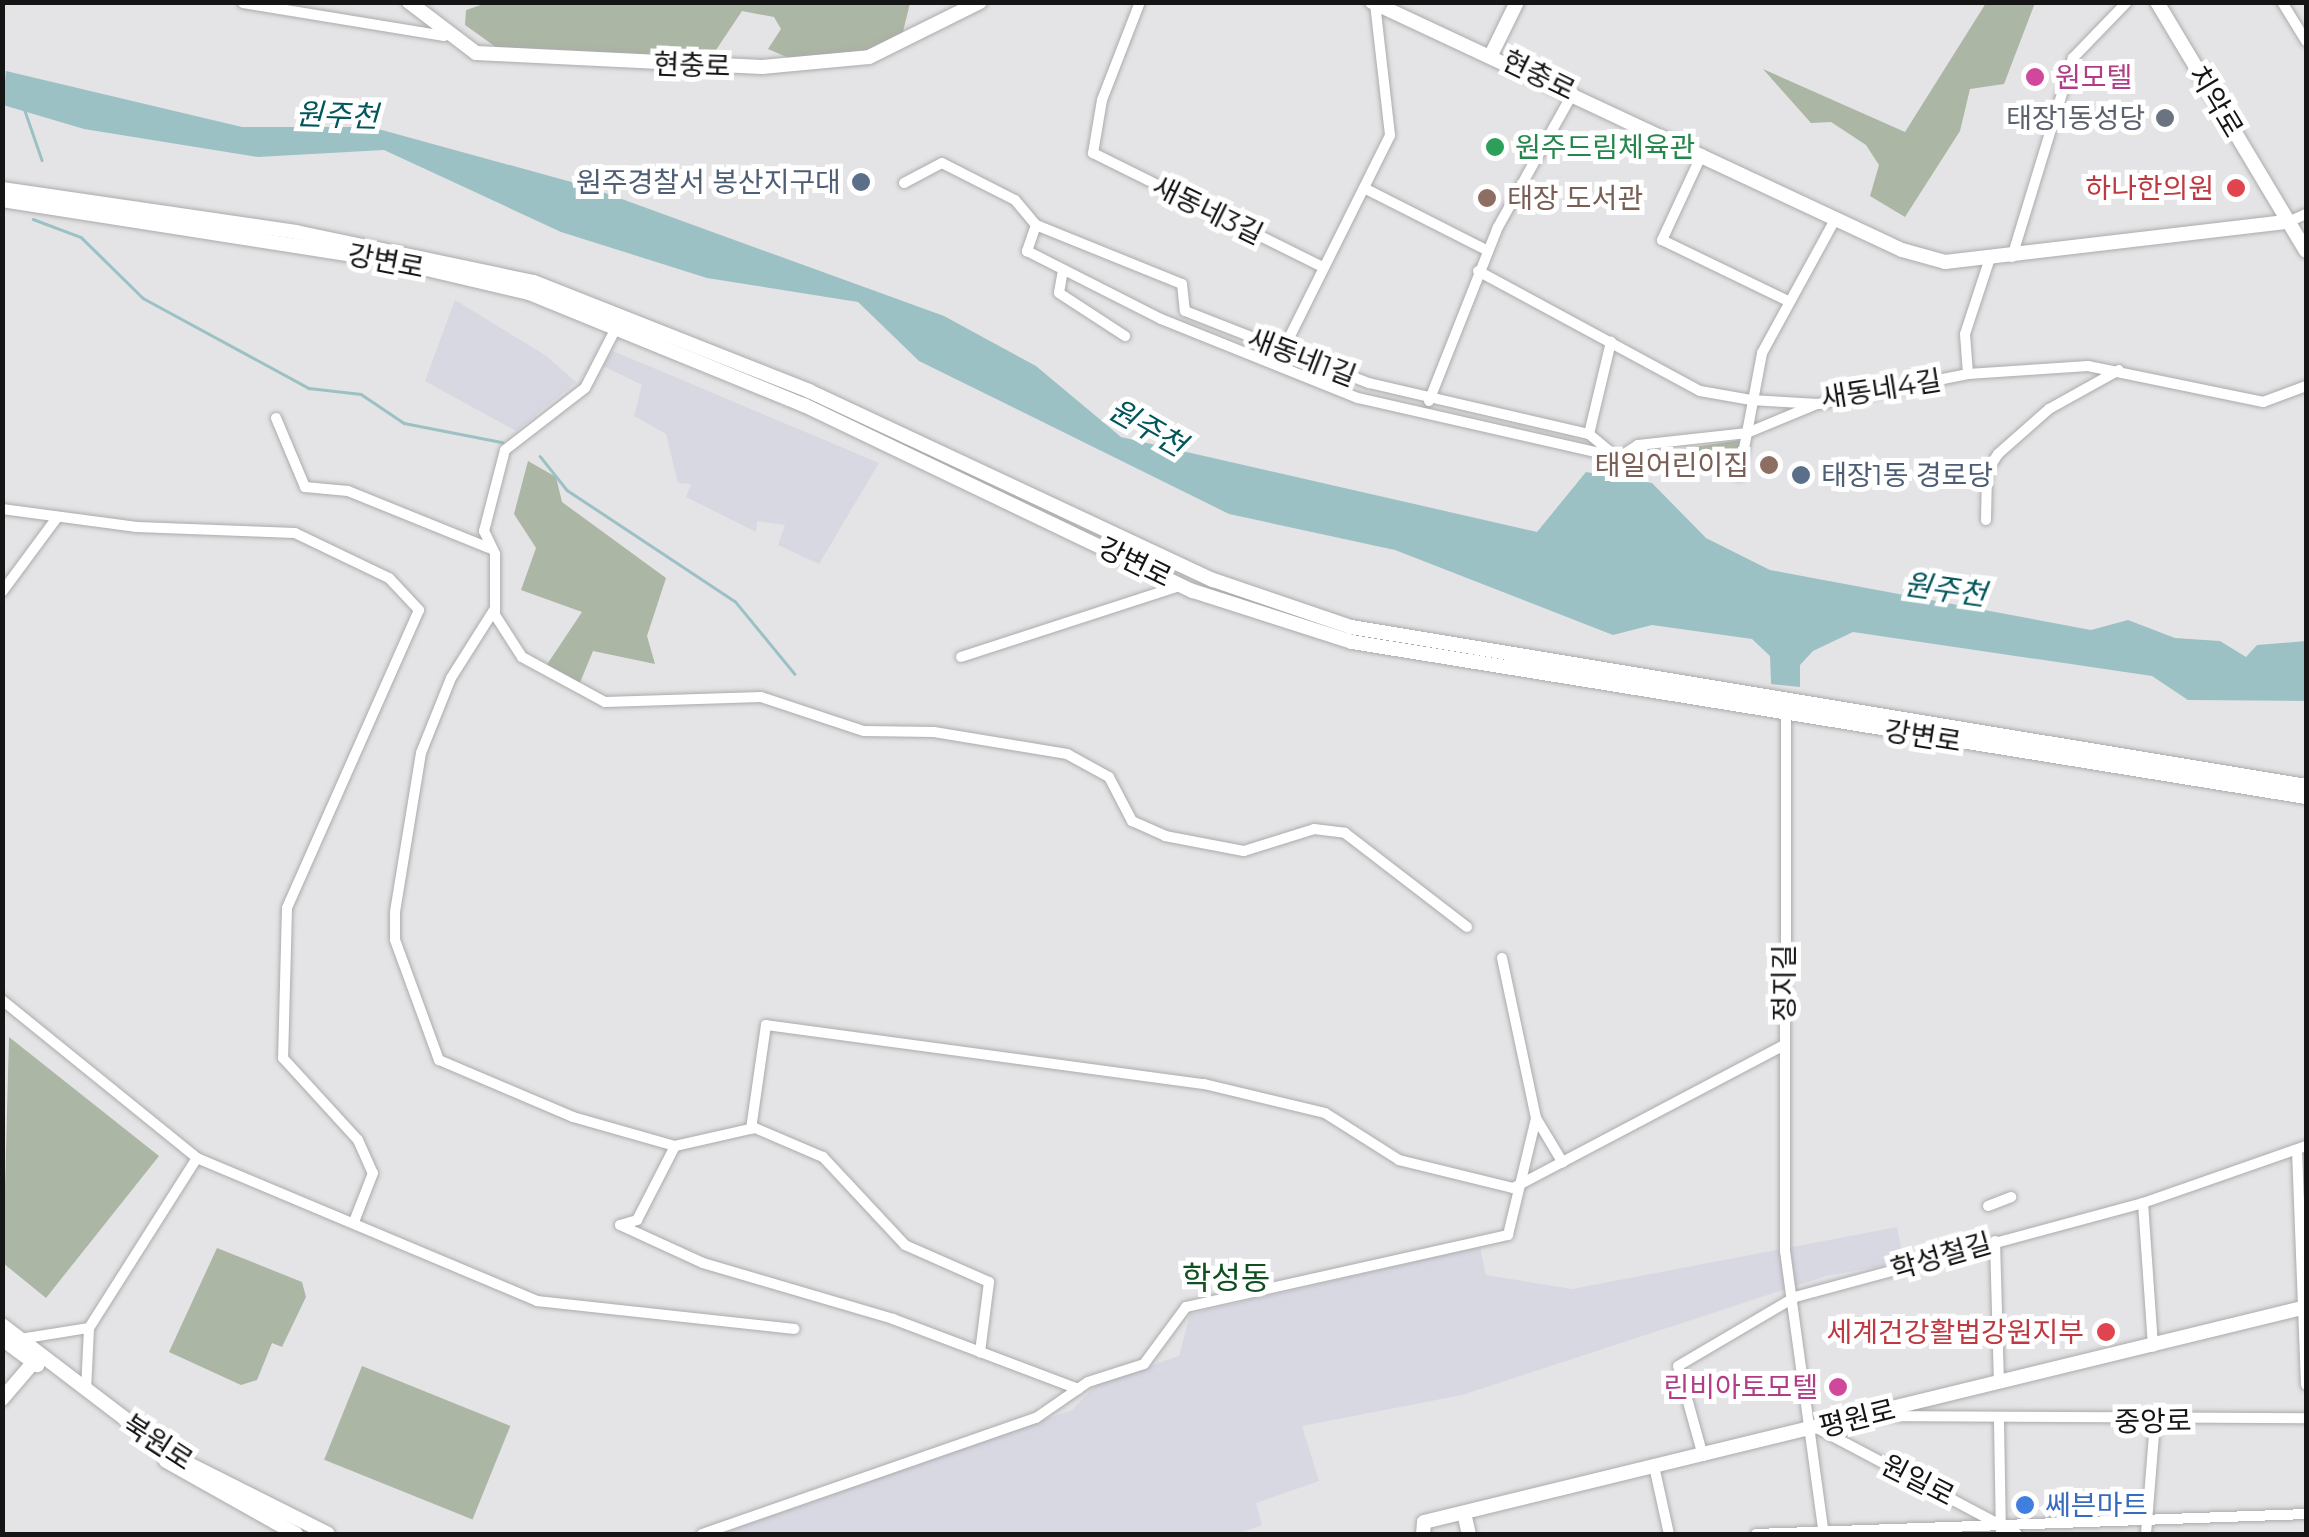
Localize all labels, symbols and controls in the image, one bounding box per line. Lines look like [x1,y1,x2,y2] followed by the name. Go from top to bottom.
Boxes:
[1497,43,1581,107] street label: 현충로
[653,47,731,83] street label: 현충로
[2182,59,2250,143] street label: 치악로
[2055,60,2132,94] place label: 원모텔
[2024,66,2046,88] marker: 원모텔
[295,97,379,135] water label: 원주천
[2006,101,2145,135] place label: 태장1동성당
[2154,107,2176,129] marker: 태장1동성당
[1515,130,1695,164] place label: 원주드림체육관
[1484,136,1506,158] marker: 원주드림체육관
[576,165,841,199] place label: 원주경찰서 봉산지구대
[1147,169,1269,251] street label: 새동네3길
[850,171,872,193] marker: 원주경찰서 봉산지구대
[2085,171,2214,205] place label: 하나한의원
[2223,175,2249,201] marker: 하나한의원
[1507,181,1643,215] place label: 태장 도서관
[1476,187,1498,209] marker: 태장 도서관
[345,237,427,285] street label: 강변로
[1243,321,1361,393] street label: 새동네1길
[1818,363,1944,415] street label: 새동네4길
[1102,392,1192,464] water label: 원주천
[1594,448,1749,482] place label: 태일어린이집
[1758,454,1780,476] marker: 태일어린이집
[1821,458,1993,492] place label: 태장1동 경로당
[1790,464,1812,486] marker: 태장1동 경로당
[1093,530,1177,594] street label: 강변로
[1901,566,1989,614] water label: 원주천
[1882,713,1964,759] street label: 강변로
[1767,944,1801,1022] street label: 정지길
[1887,1226,1995,1286] street label: 학성철길
[1182,1259,1270,1297] district label: 학성동
[1826,1315,2084,1349] place label: 세계건강활법강원지부
[2093,1319,2119,1345] marker: 세계건강활법강원지부
[1663,1370,1818,1404] place label: 린비아토모텔
[1827,1376,1849,1398] marker: 린비아토모텔
[1815,1392,1899,1444] street label: 평원로
[2114,1404,2192,1438] street label: 중앙로
[116,1407,200,1477] street label: 북원로
[1876,1447,1960,1513] street label: 원일로
[2045,1488,2148,1522] place label: 쎄븐마트
[2014,1494,2036,1516] marker: 쎄븐마트

